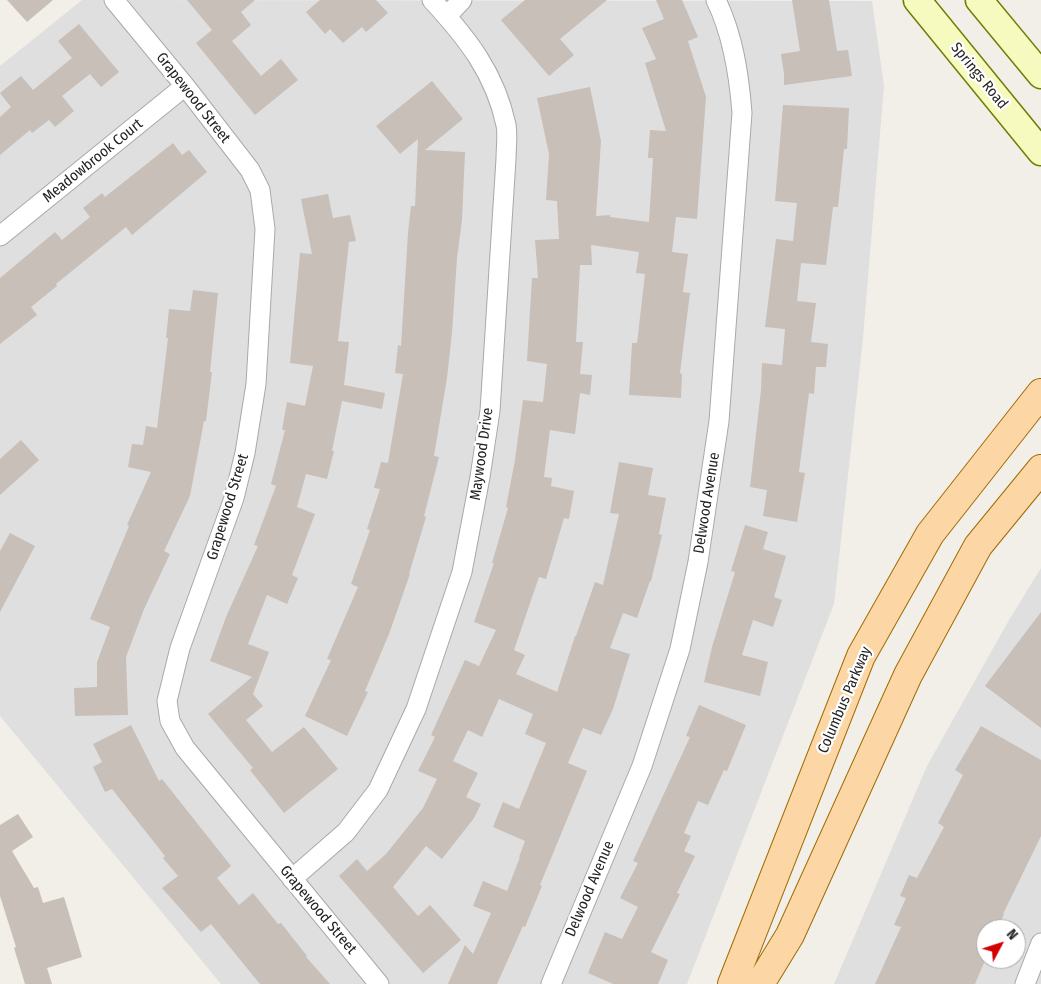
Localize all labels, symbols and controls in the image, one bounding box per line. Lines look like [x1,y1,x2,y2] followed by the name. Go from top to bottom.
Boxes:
[947,39,1011,113] street label: Springs Road
[152,49,234,147] street label: Grapewood Street
[39,115,147,207] street label: Meadowbrook Court
[467,406,497,502] street label: Maywood Drive
[690,451,724,555] street label: Delwood Avenue
[203,452,253,562] street label: Grapewood Street
[814,644,876,756] street label: Columbus Parkway
[562,838,618,940] street label: Delwood Avenue
[276,862,360,958] street label: Grapewood Street
[976,919,1026,969] north arrow
[1003,926,1021,943] text: N

